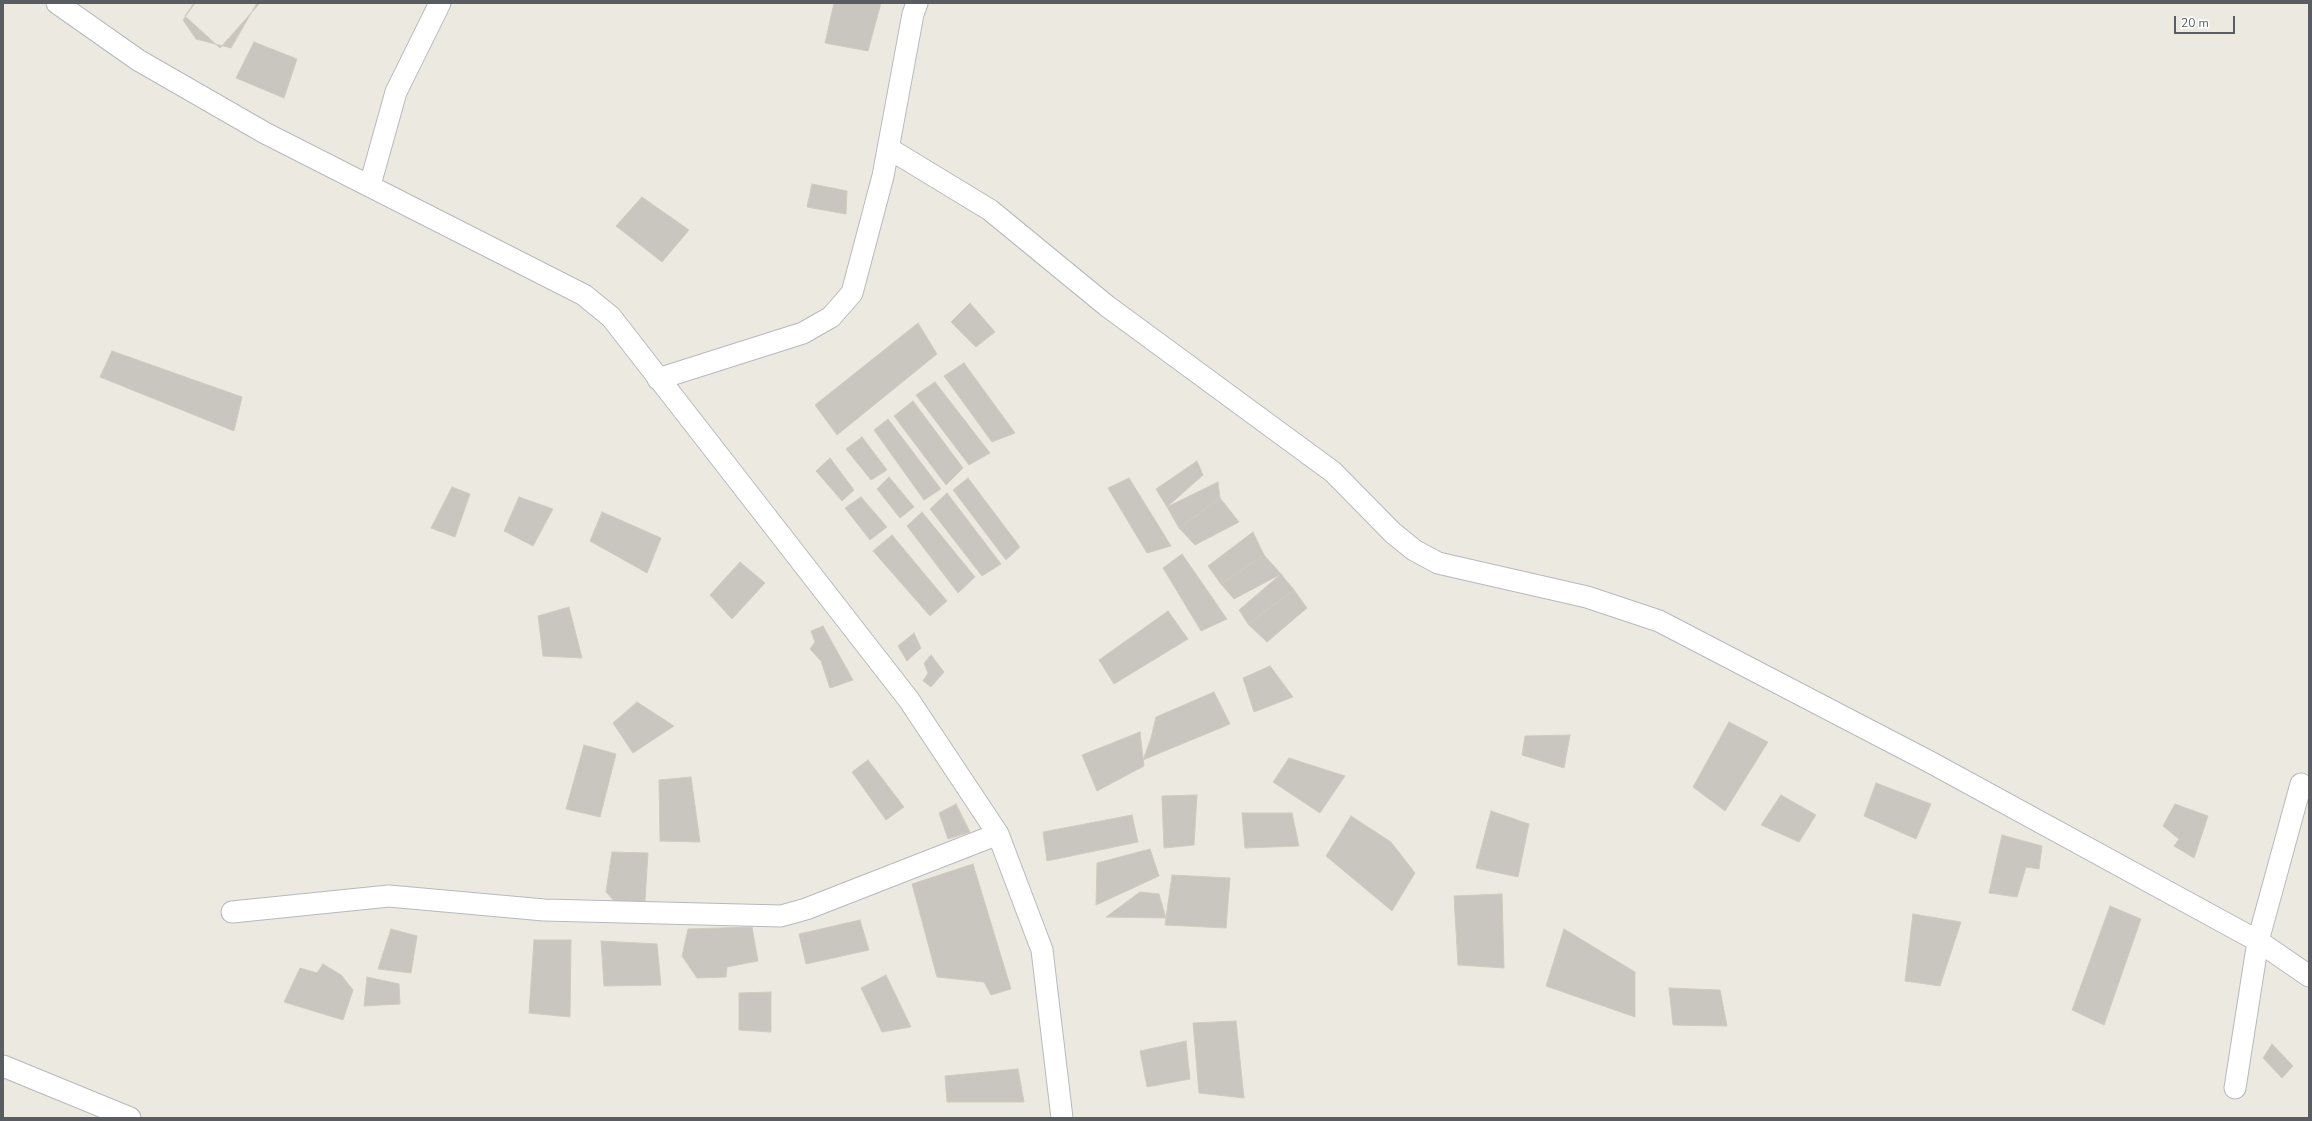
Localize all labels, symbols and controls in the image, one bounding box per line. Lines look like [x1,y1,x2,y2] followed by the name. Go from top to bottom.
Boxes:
[2176,8,2237,34] scale bar
[2181,15,2209,31] text: 20 m

